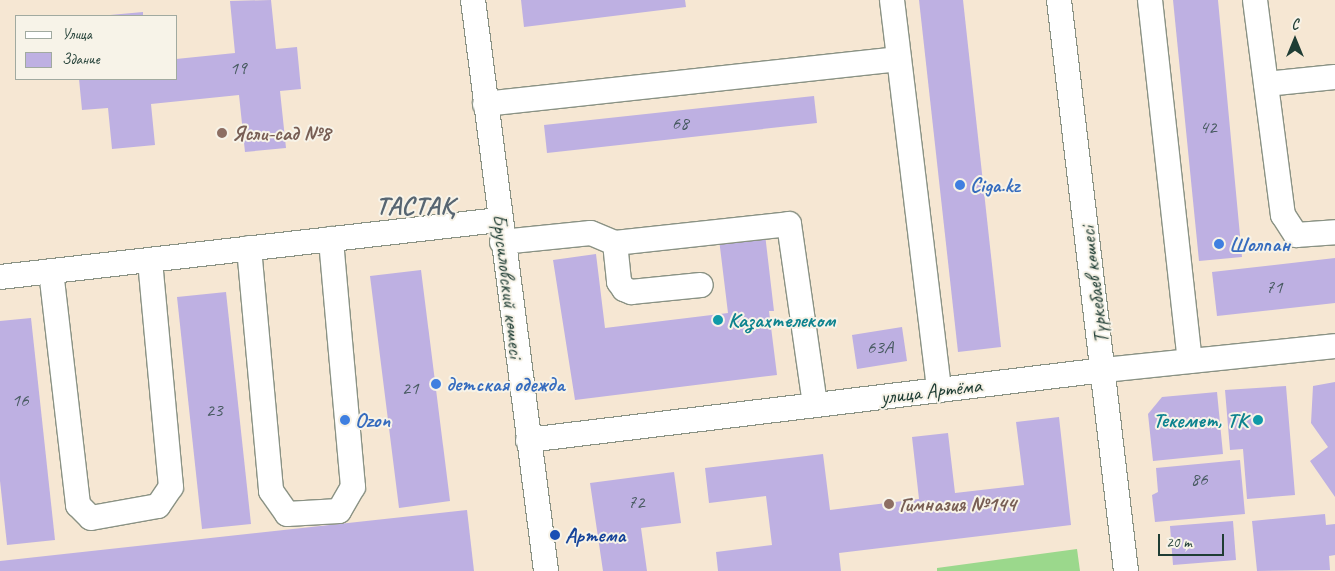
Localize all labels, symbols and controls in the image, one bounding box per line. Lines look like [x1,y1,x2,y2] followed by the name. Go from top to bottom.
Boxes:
[15,15,178,80] legend
[1270,15,1320,65] north arrow
[1292,16,1298,33] text: С
[62,25,92,44] text: Улица
[62,50,100,69] text: Здание
[229,58,247,80] house number: 19
[671,113,689,135] house number: 68
[1199,117,1217,139] house number: 42
[232,120,331,146] place label: Ясли-сад №8
[216,127,228,139] marker: Ясли-сад №8
[970,172,1019,198] place label: Ciga.kz
[954,179,966,191] marker: Ciga.kz
[372,190,460,222] district label: ТАСТАҚ
[487,212,529,360] street label: Брусиловский көшесі
[1074,225,1114,345] street label: Түркебаев көшесі
[1229,231,1290,257] place label: Шолпан
[1213,238,1225,250] marker: Шолпан
[1265,277,1283,299] house number: 71
[728,307,835,333] place label: Казахтелеком
[712,314,724,326] marker: Казахтелеком
[867,337,893,359] house number: 63А
[446,371,566,397] place label: детская одежда
[878,372,984,410] street label: улица Артёма
[401,378,419,400] house number: 21
[430,378,442,390] marker: детская одежда
[11,390,29,412] house number: 16
[205,400,223,422] house number: 23
[355,407,390,433] place label: Ozon
[1153,407,1248,433] place label: Текемет, ТК
[339,414,351,426] marker: Ozon
[1252,414,1264,426] marker: Текемет, ТК
[1190,469,1208,491] house number: 86
[899,491,1016,517] place label: Гимназия №144
[627,492,645,514] house number: 72
[883,498,895,510] marker: Гимназия №144
[565,522,626,548] place label: Артема
[1160,524,1226,556] scale bar
[549,529,561,541] marker: Артема
[1166,533,1192,552] text: 20 m

